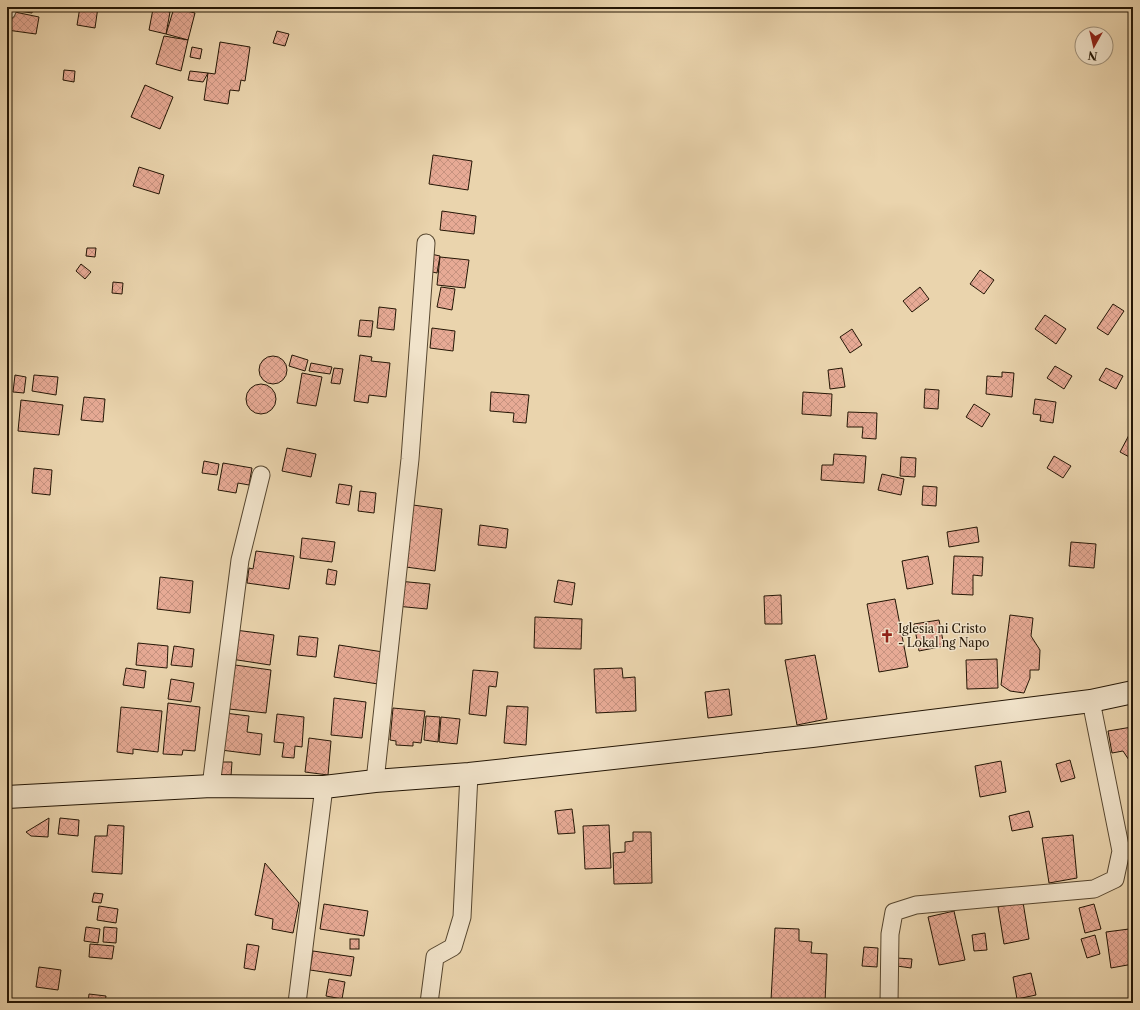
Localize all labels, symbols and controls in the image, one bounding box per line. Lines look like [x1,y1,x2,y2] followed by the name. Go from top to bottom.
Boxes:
[1074,26,1114,66] north arrow
[1086,48,1098,63] text: N
[898,621,989,650] place label: Iglesia ni Cristo - Lokal ng Napo
[879,628,895,644] church icon: Iglesia ni Cristo - Lokal ng Napo

